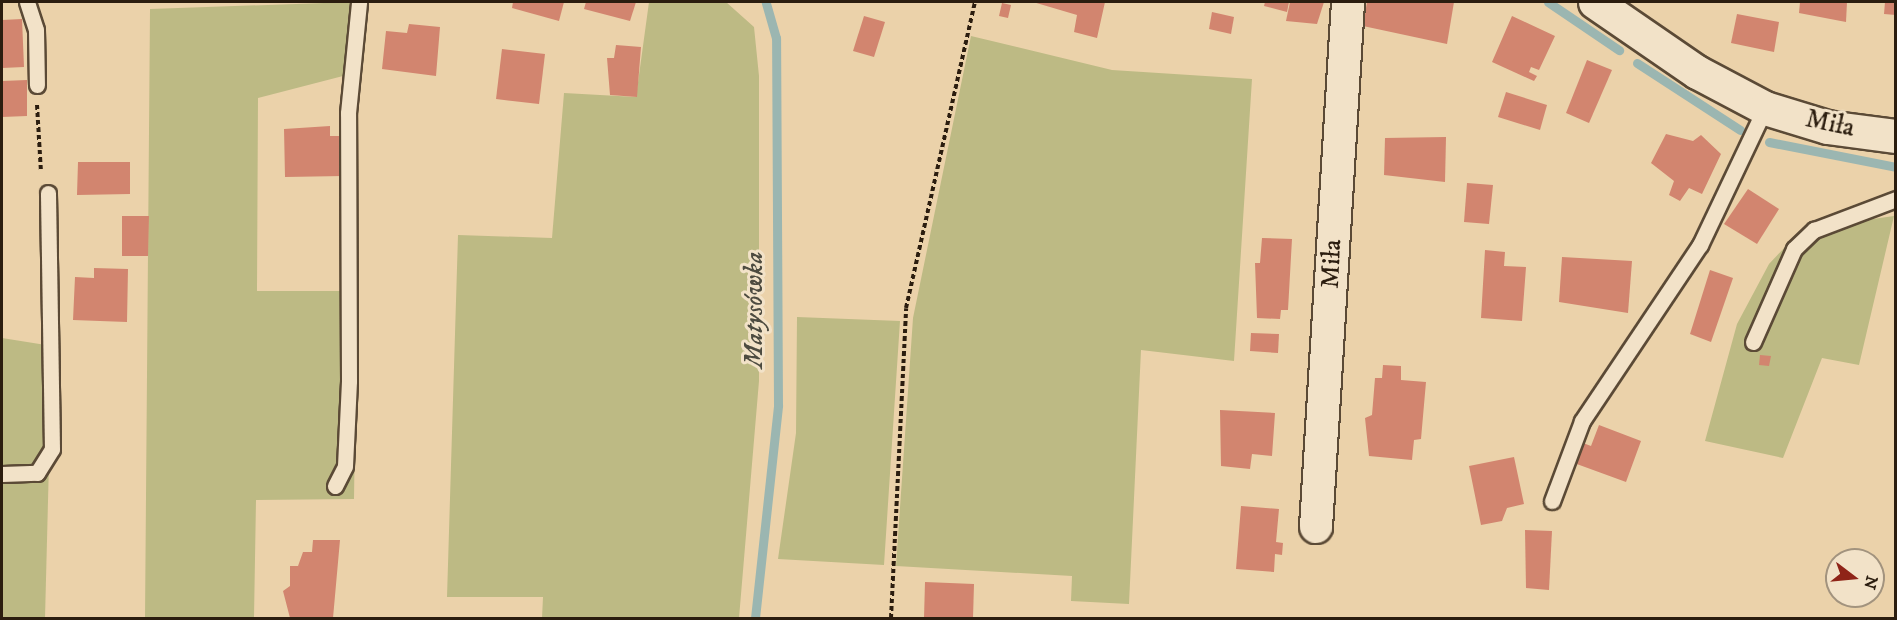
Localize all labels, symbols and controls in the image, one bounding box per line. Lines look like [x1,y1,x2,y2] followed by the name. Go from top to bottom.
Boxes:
[1803,104,1857,144] street label: Miła
[1315,239,1349,289] street label: Miła
[739,252,771,368] water label: Matysówka
[1825,548,1885,608] north arrow
[1859,573,1882,591] text: N

